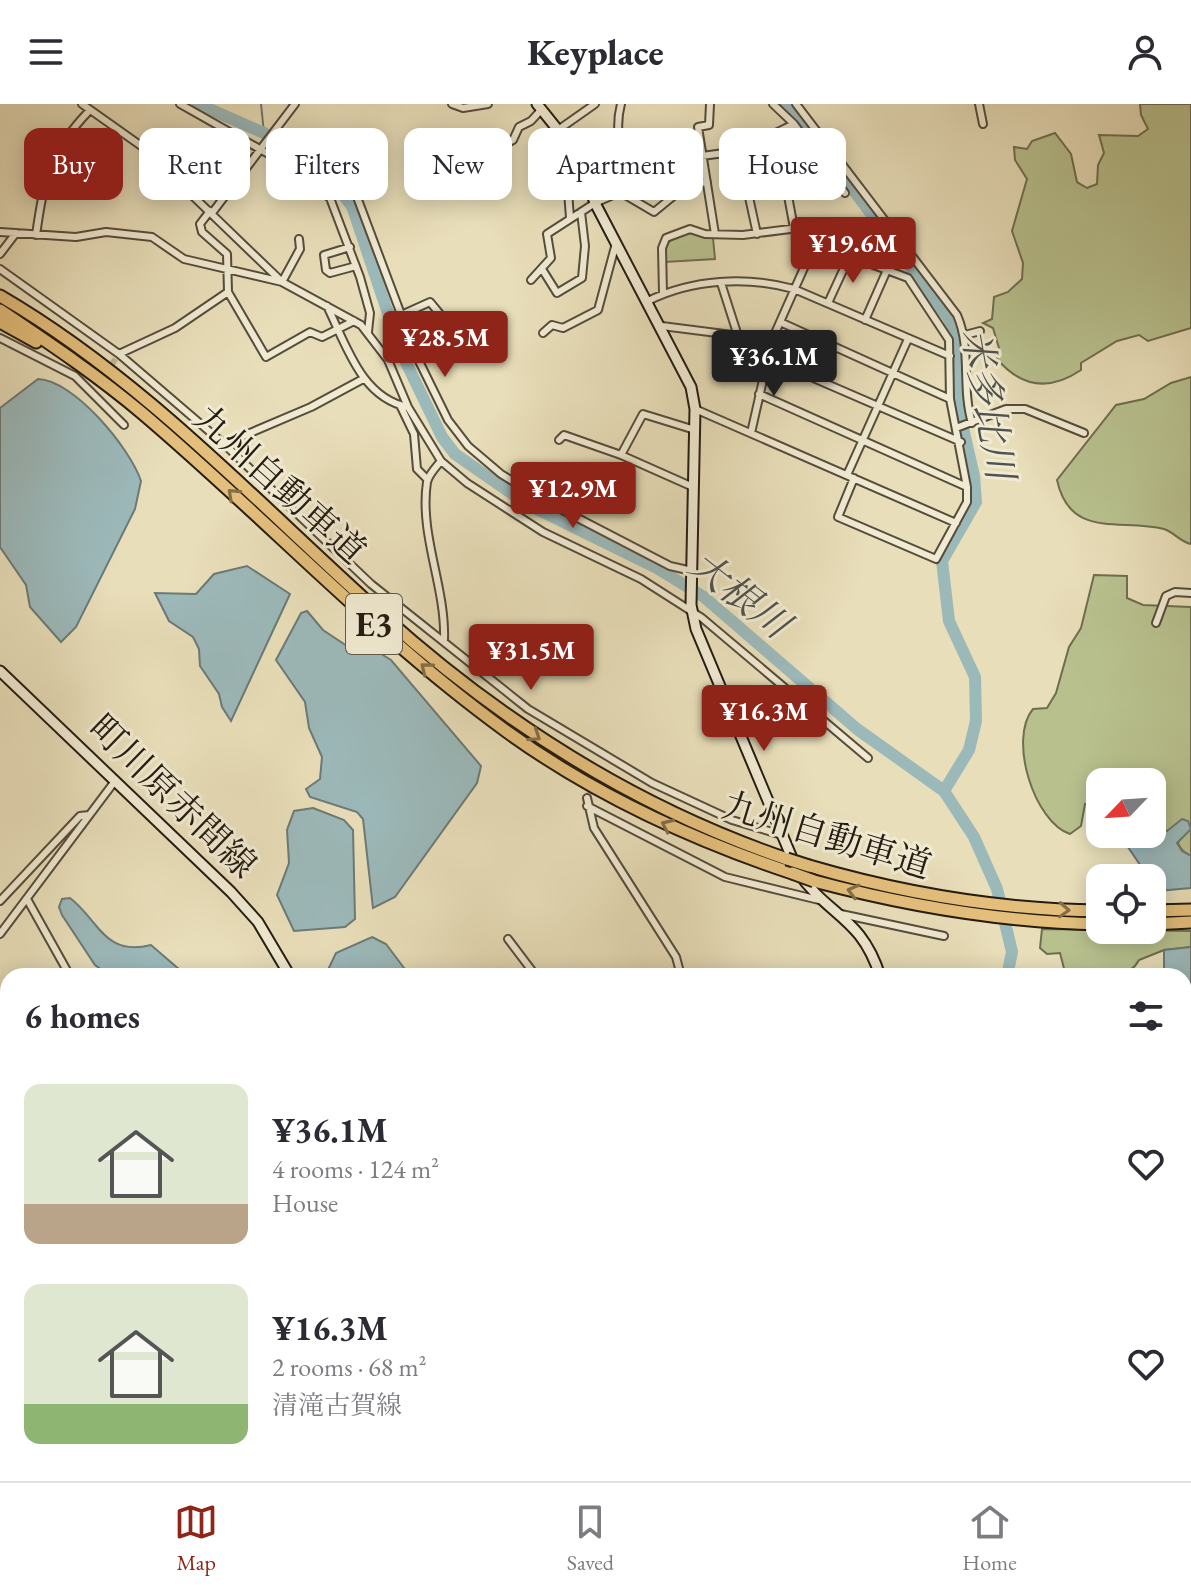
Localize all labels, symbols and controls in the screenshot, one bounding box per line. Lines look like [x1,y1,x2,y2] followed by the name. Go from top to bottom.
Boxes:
[527,29,664,76] text: Keyplace
[24,30,68,74] icon: menu
[1123,30,1167,74] icon: person
[24,128,123,200] chip: Buy
[139,128,250,200] chip: Rent
[266,128,388,200] chip: Filters
[404,128,512,200] chip: New
[528,128,703,200] chip: Apartment
[719,128,846,200] chip: House
[788,217,918,285] pin: ¥19.6M
[809,226,897,260] text: ¥19.6M
[380,311,510,379] pin: ¥28.5M
[401,320,489,354] text: ¥28.5M
[952,325,1027,487] water label: 米多比川
[709,330,839,398] pin: ¥36.1M
[730,339,818,373] text: ¥36.1M
[184,394,376,574] street label: 九州自動車道
[508,462,638,530] pin: ¥12.9M
[529,471,617,505] text: ¥12.9M
[228,488,242,503] one-way arrow
[680,540,803,651] water label: 大根川
[346,594,402,654] road number: E3
[466,624,596,692] pin: ¥31.5M
[487,633,575,667] text: ¥31.5M
[420,664,435,678] one-way arrow
[699,685,829,753] pin: ¥16.3M
[720,694,808,728] text: ¥16.3M
[79,704,267,888] street label: 町川原赤間線
[527,726,541,741] one-way arrow
[1086,768,1166,848] north arrow
[1086,768,1166,944] map controls
[717,781,937,889] street label: 九州自動車道
[660,818,675,834] one-way arrow
[1086,864,1166,944] button: locate
[846,883,860,900] one-way arrow
[1058,902,1071,919] one-way arrow
[24,994,140,1038] text: 6 homes
[1124,994,1168,1038] icon: filters
[272,1108,388,1152] text: ¥36.1M
[88,1116,184,1212] icon: home
[1124,1142,1168,1186] icon: heart
[272,1152,439,1186] text: 4 rooms · 124 m²
[272,1186,338,1220] text: House
[272,1306,388,1350] text: ¥16.3M
[88,1316,184,1412] icon: home
[1124,1342,1168,1386] icon: heart
[272,1350,427,1384] text: 2 rooms · 68 m²
[272,1388,402,1422] text: 清滝古賀線
[174,1500,218,1577] tab: Map
[567,1500,614,1577] tab: Saved
[962,1500,1017,1577] tab: Home

